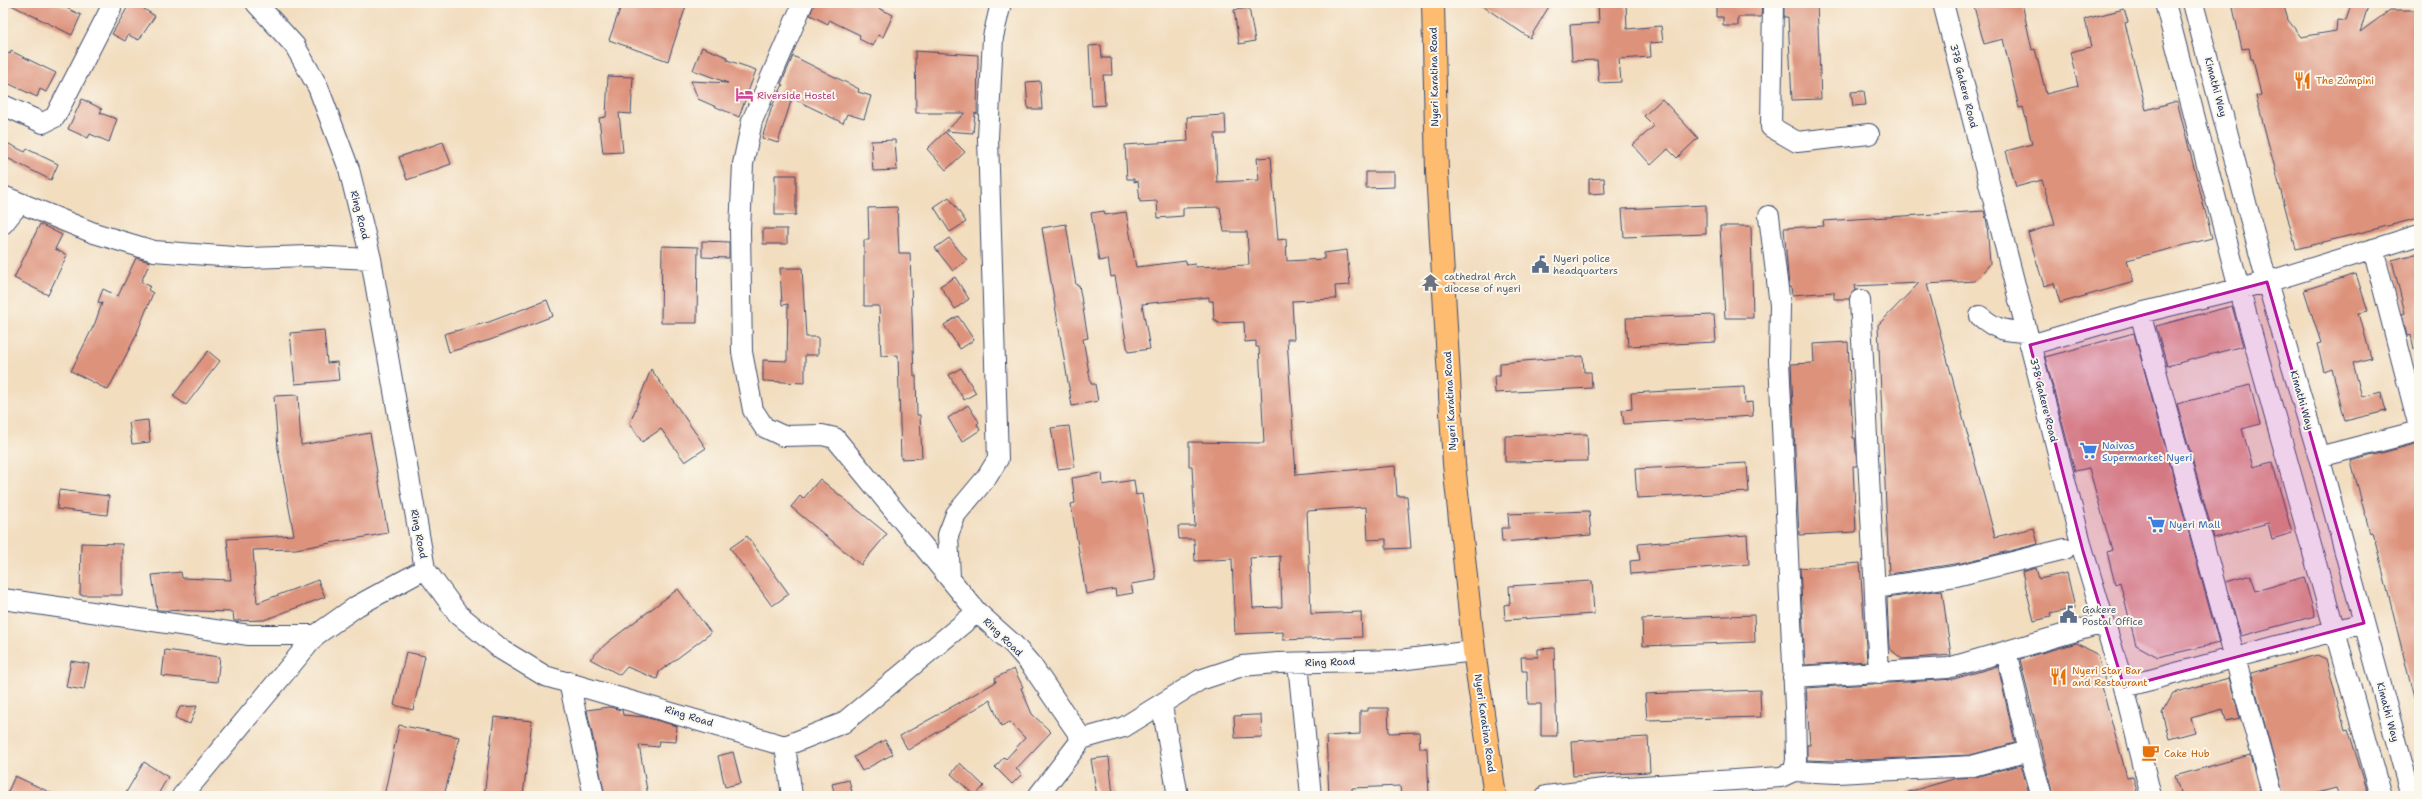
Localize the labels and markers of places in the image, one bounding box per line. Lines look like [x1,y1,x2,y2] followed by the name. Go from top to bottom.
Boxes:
[2293,70,2313,90] restaurant icon: The Zúmpini
[2316,74,2374,87] place label: The Zúmpini
[734,85,754,105] hotel icon: Riverside Hostel
[757,89,835,102] place label: Riverside Hostel
[1553,252,1618,277] place label: Nyeri police headquarters
[1530,254,1550,274] public building icon: Nyeri police headquarters
[1444,270,1521,295] place label: cathedral Arch diocese of nyeri
[1421,272,1441,292] temple icon: cathedral Arch diocese of nyeri
[2102,439,2192,464] place label: Naivas Supermarket Nyeri
[2079,441,2099,461] supermarket icon: Naivas Supermarket Nyeri
[2146,514,2166,534] supermarket icon: Nyeri Mall
[2169,518,2220,531] place label: Nyeri Mall
[2082,603,2143,628] place label: Gakere Postal Office
[2059,605,2079,625] public building icon: Gakere Postal Office
[2072,664,2148,689] place label: Nyeri Star Bar and Restaurant
[2049,666,2069,686] restaurant icon: Nyeri Star Bar and Restaurant
[2141,743,2161,763] cafe icon: Cake Hub
[2164,747,2210,760] place label: Cake Hub

